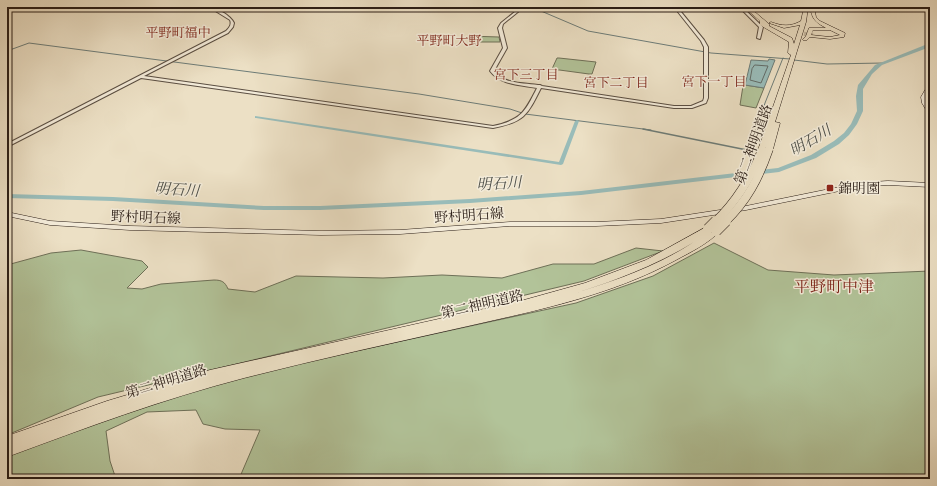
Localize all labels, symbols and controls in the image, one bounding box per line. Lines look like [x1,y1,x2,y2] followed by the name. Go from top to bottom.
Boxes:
[145,23,211,42] district label: 平野町福中
[416,31,482,50] district label: 平野町大野
[493,65,559,84] district label: 宮下三丁目
[681,72,747,91] district label: 宮下一丁目
[583,73,649,92] district label: 宮下二丁目
[729,101,777,187] street label: 第二神明道路
[785,118,836,161] water label: 明石川
[476,171,524,195] water label: 明石川
[154,177,202,201] water label: 明石川
[838,178,880,198] place label: 錦明園
[825,183,835,193] marker: 錦明園
[433,203,505,227] street label: 野村明石線
[111,206,181,228] street label: 野村明石線
[794,274,874,298] district label: 平野町中津
[439,285,525,323] street label: 第二神明道路
[123,359,209,403] street label: 第二神明道路

